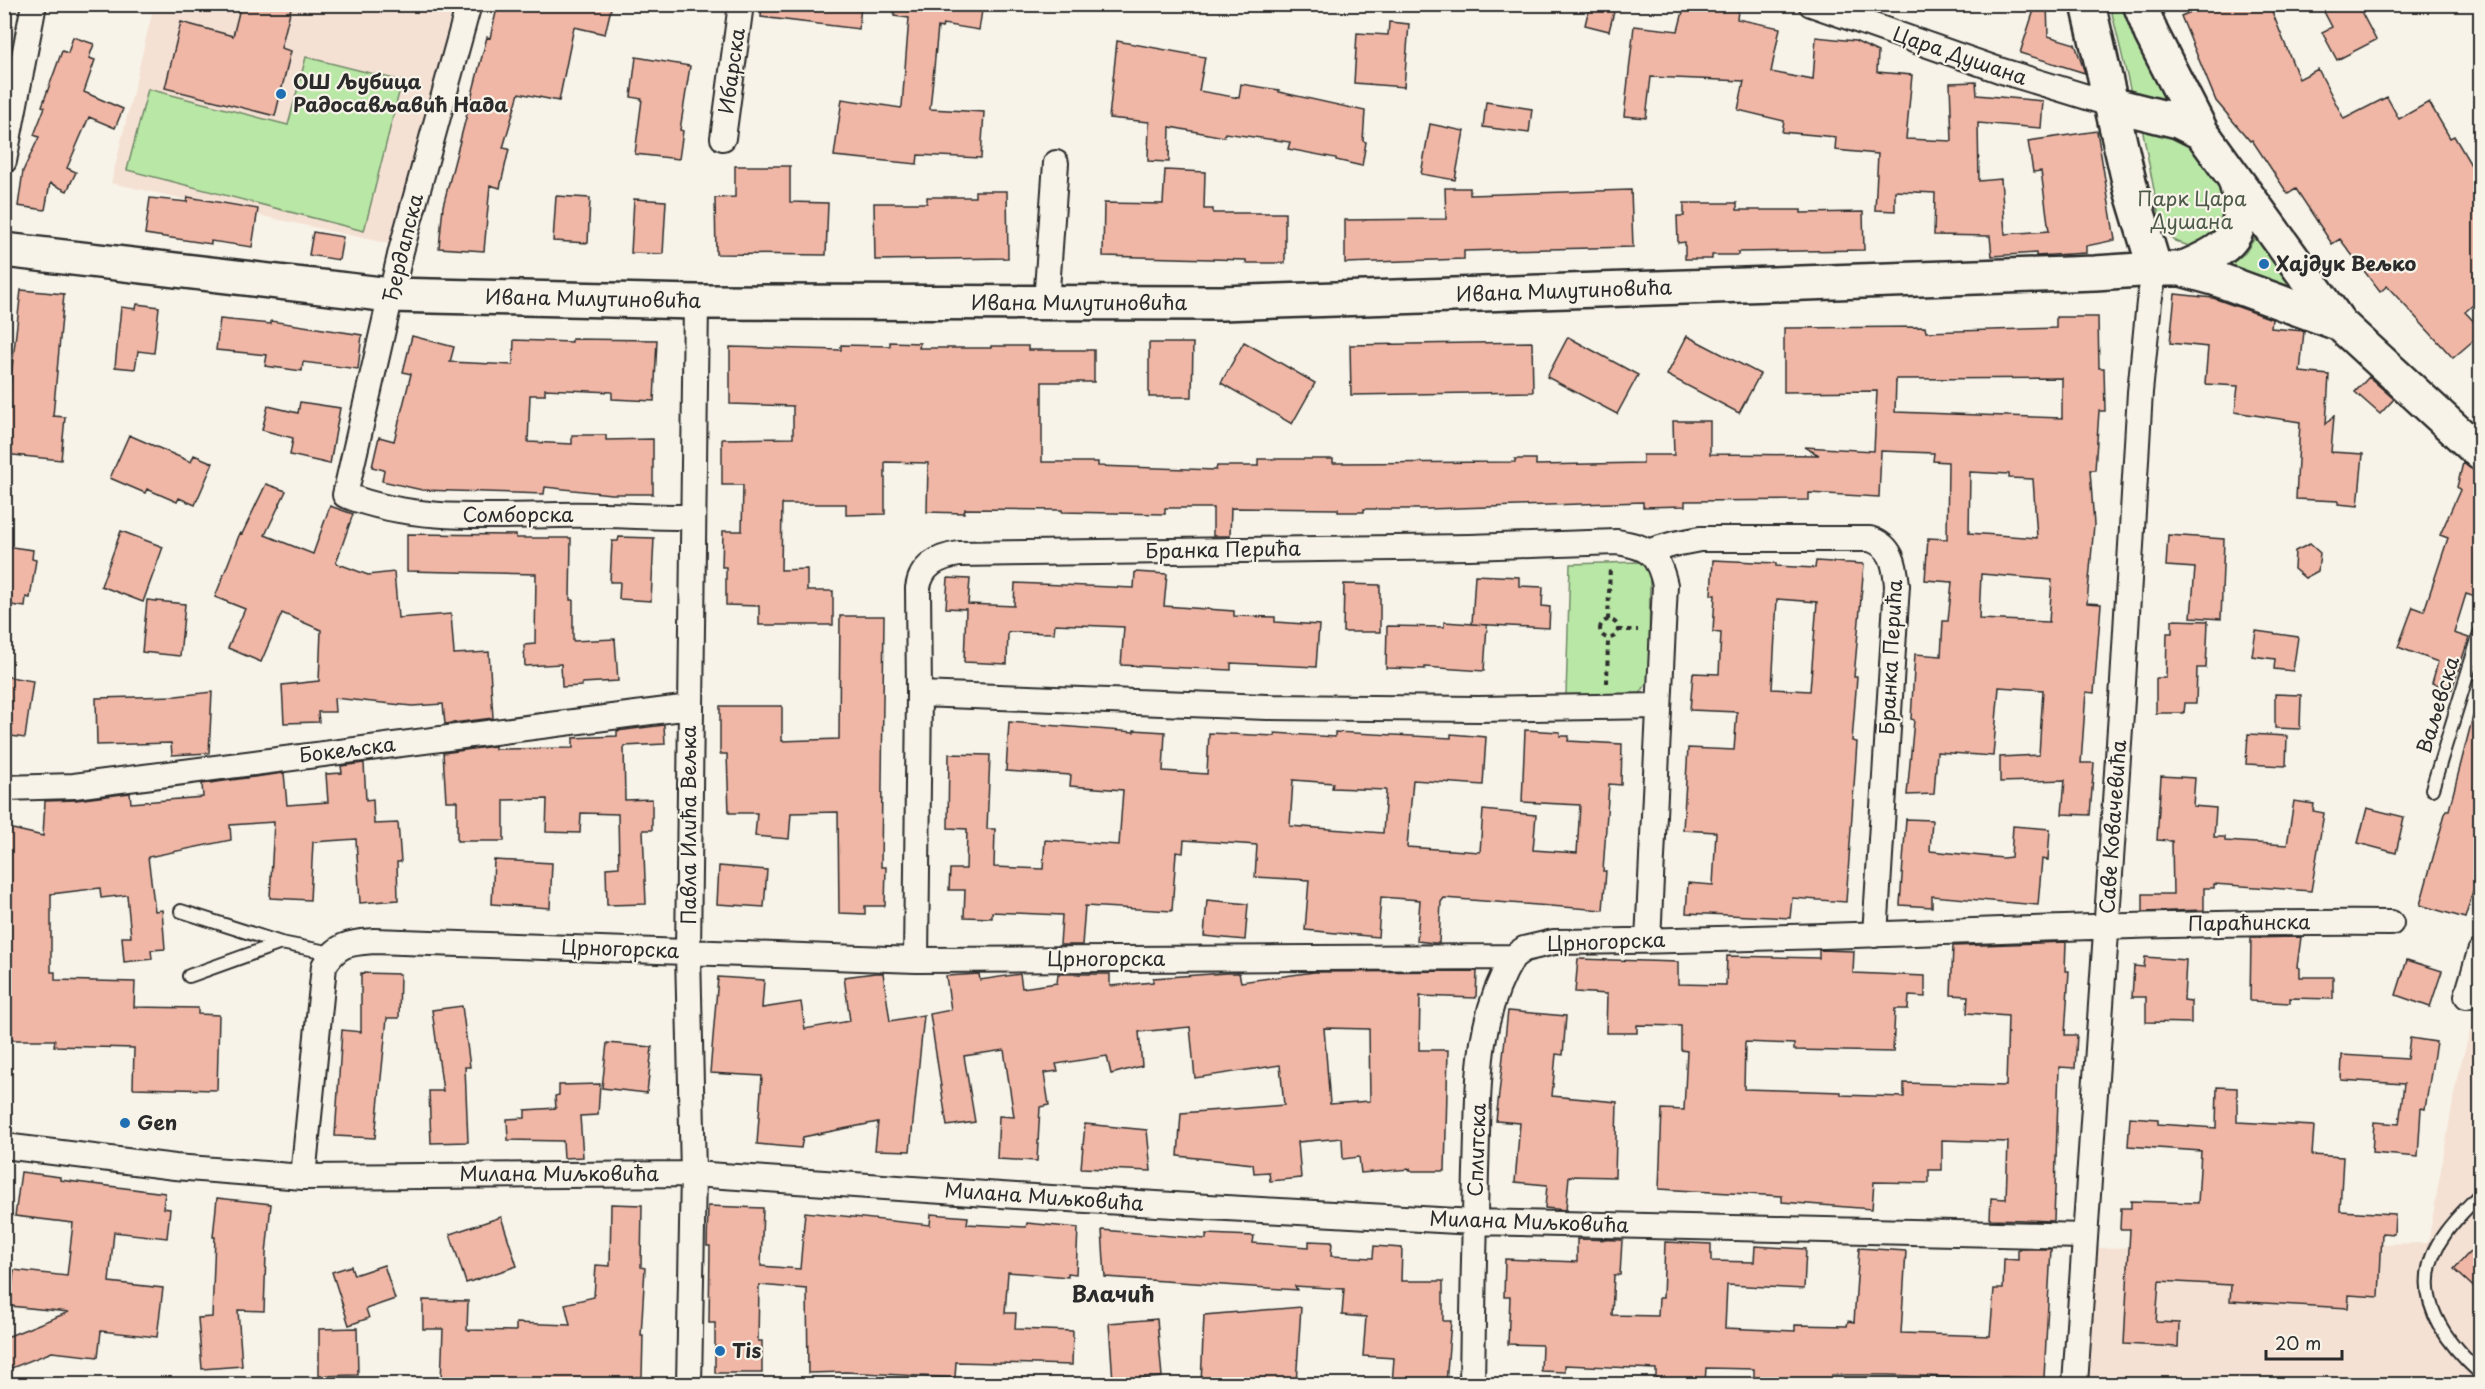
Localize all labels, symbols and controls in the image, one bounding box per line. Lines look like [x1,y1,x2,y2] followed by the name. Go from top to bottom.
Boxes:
[1889,18,2032,92] street label: Цара Душана
[710,25,752,116] street label: Ибарска
[293,66,508,119] place label: ОШ Љубица Радосављавић Нада
[274,87,288,101] marker: ОШ Љубица Радосављавић Нада
[2137,183,2247,236] park label: Парк Цара Душана
[374,190,430,305] street label: Ђердапска
[2276,248,2416,278] place label: Хајдук Вељко
[2257,257,2271,271] marker: Хајдук Вељко
[1456,271,1673,309] street label: Ивана Милутиновића
[485,281,702,315] street label: Ивана Милутиновића
[971,287,1187,317] street label: Ивана Милутиновића
[462,499,574,529] street label: Сомборска
[1145,533,1301,565] street label: Бранка Перића
[1871,578,1909,735] street label: Бранка Перића
[2408,652,2466,757] street label: Ваљевска
[673,725,703,924] street label: Павла Илића Вељка
[297,728,397,770] street label: Бокељска
[2091,739,2133,915] street label: Саве Ковачевића
[2188,906,2310,938] street label: Параћинска
[1546,924,1666,958] street label: Црногорска
[560,931,680,965] street label: Црногорска
[1047,943,1166,973] street label: Црногорска
[1459,1102,1493,1197] street label: Сплитска
[137,1107,177,1137] place label: Gen
[118,1116,132,1130] marker: Gen
[459,1158,659,1188] street label: Милана Миљковића
[943,1174,1145,1218] street label: Милана Миљковића
[1429,1203,1630,1239] street label: Милана Миљковића
[1071,1276,1155,1309] district label: Влачић
[2266,1323,2342,1361] scale bar
[2275,1329,2321,1356] text: 20 m
[732,1335,761,1365] place label: Tis
[713,1344,727,1358] marker: Tis

